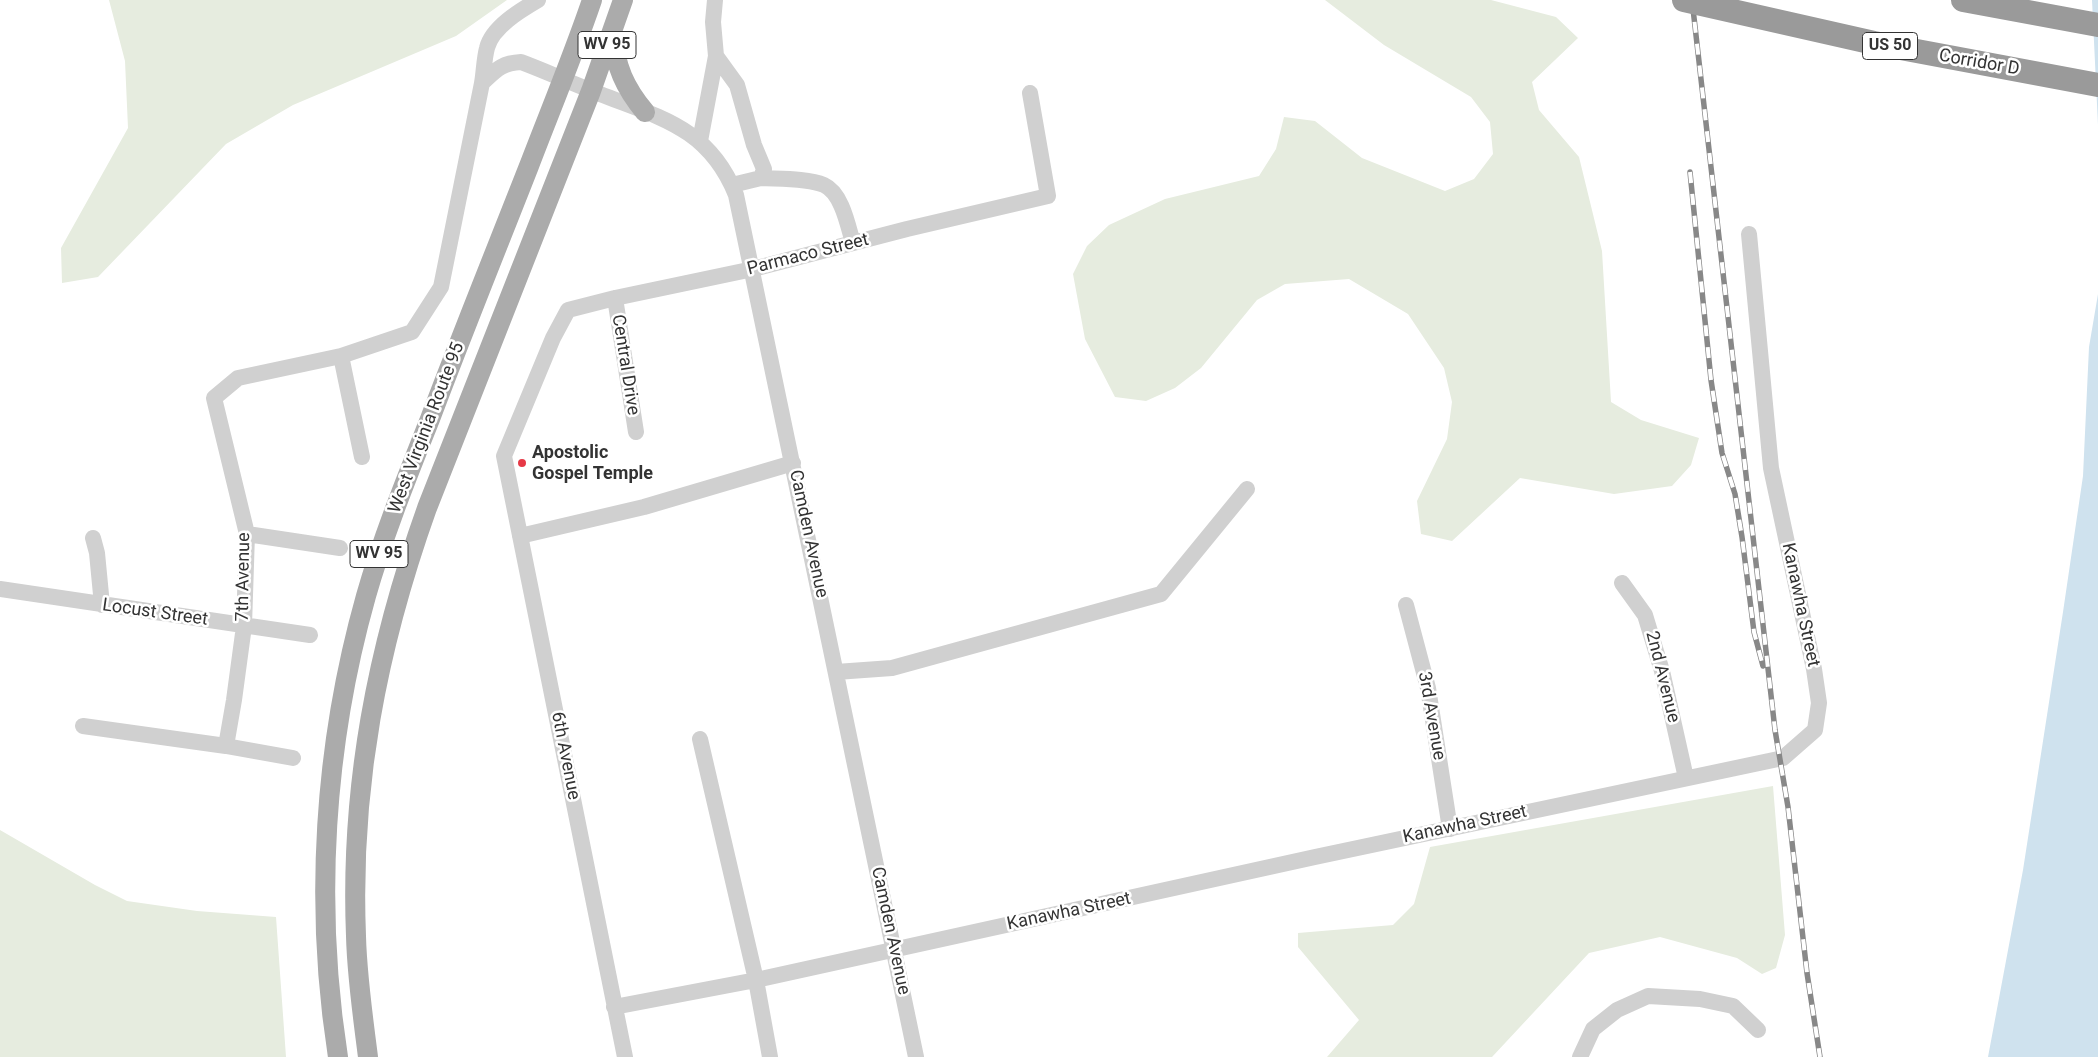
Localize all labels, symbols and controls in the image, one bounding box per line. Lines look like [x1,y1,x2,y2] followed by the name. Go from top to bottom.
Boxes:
[578,32,636,58] road number: WV 95
[1862,32,1918,59] road number: US 50
[1937,45,2021,81] street label: Corridor D
[745,229,871,281] street label: Parmaco Street
[606,313,644,417] street label: Central Drive
[384,340,470,516] street label: West Virginia Route 95
[532,442,653,484] place label: Apostolic Gospel Temple
[516,457,528,469] marker: Apostolic Gospel Temple
[784,468,832,600] street label: Camden Avenue
[232,532,256,622] street label: 7th Avenue
[350,540,408,568] road number: WV 95
[1776,541,1824,669] street label: Kanawha Street
[101,595,209,631] street label: Locust Street
[1640,629,1684,725] street label: 2nd Avenue
[1413,670,1449,762] street label: 3rd Avenue
[546,710,584,802] street label: 6th Avenue
[1401,801,1529,849] street label: Kanawha Street
[866,865,914,997] street label: Camden Avenue
[1005,888,1133,936] street label: Kanawha Street

